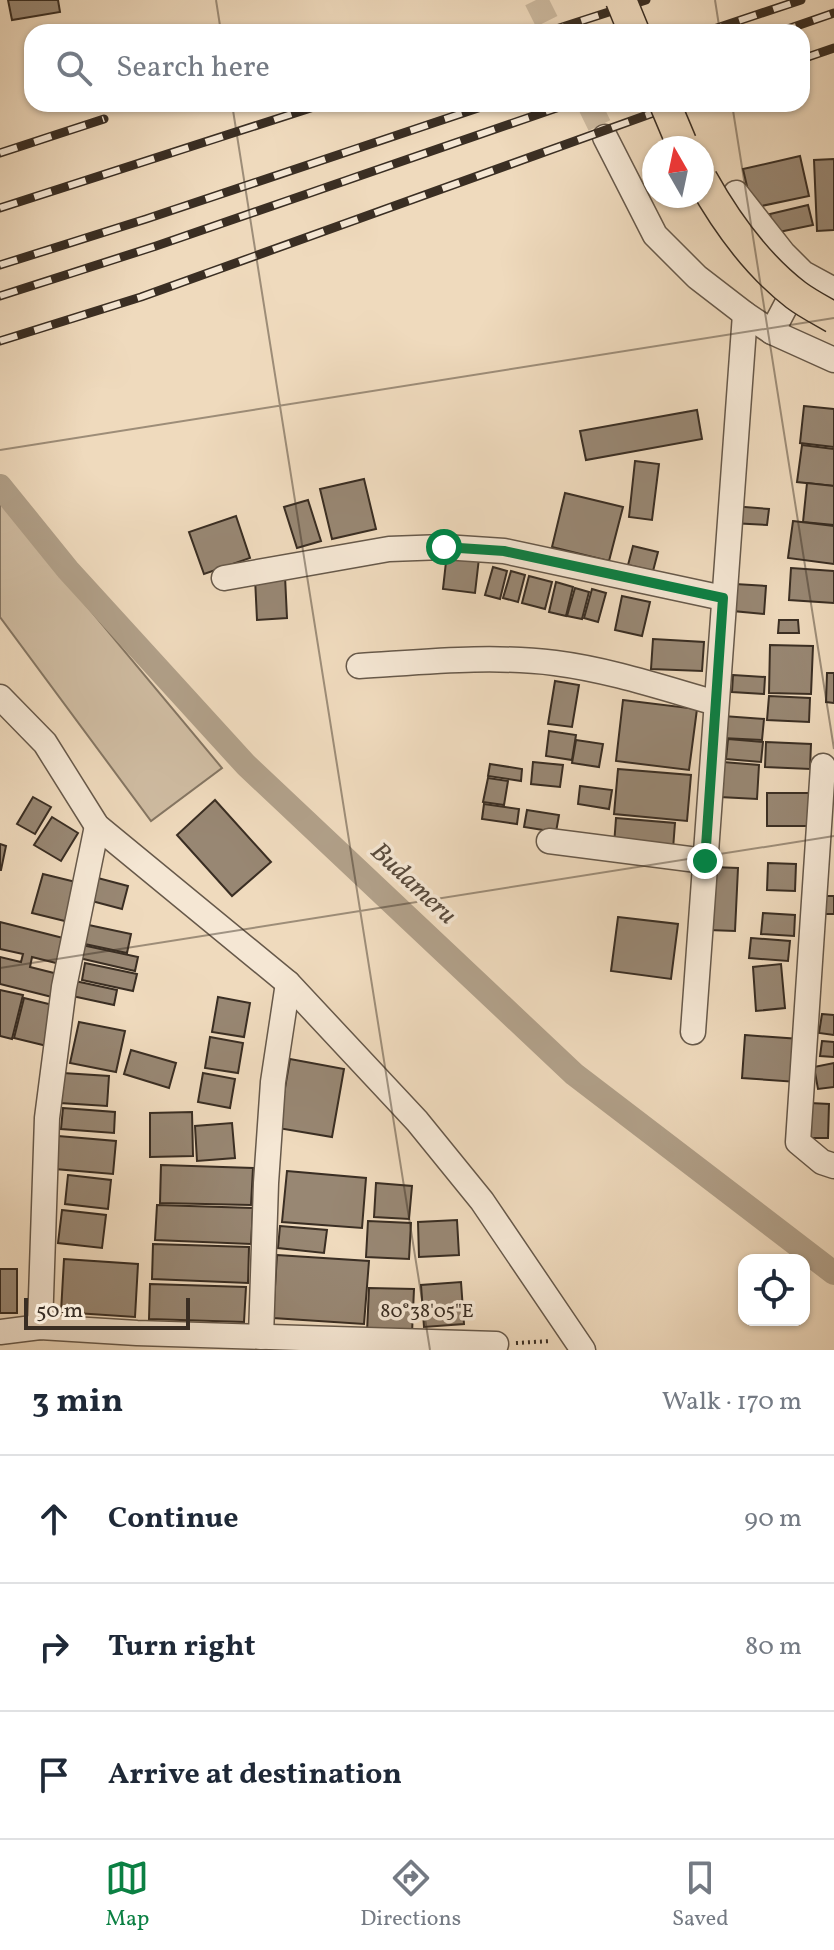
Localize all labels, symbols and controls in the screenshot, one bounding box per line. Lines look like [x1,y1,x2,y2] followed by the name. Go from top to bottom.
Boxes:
[24,24,810,112] search box
[52,46,96,90] icon: search
[116,47,270,89] text: Search here
[642,136,714,208] north arrow
[426,529,462,565] route start
[362,835,464,933] water label: Budameru
[687,843,723,879] route end
[738,1254,810,1326] map controls
[738,1254,810,1326] button: locate
[24,1294,190,1330] scale bar
[36,1296,83,1327] text: 50 m
[380,1298,474,1326] text: 80°38'05"E
[32,1379,123,1426] text: 3 min
[662,1384,802,1420] text: Walk · 170 m
[32,1497,76,1541] icon: ahead
[108,1498,239,1540] text: Continue
[744,1501,802,1537] text: 90 m
[32,1625,76,1669] icon: right
[108,1626,256,1668] text: Turn right
[745,1629,802,1665] text: 80 m
[32,1753,76,1797] icon: arrive
[108,1754,402,1796] text: Arrive at destination
[105,1856,149,1935] tab: Map
[360,1856,461,1935] tab: Directions
[672,1856,729,1935] tab: Saved

